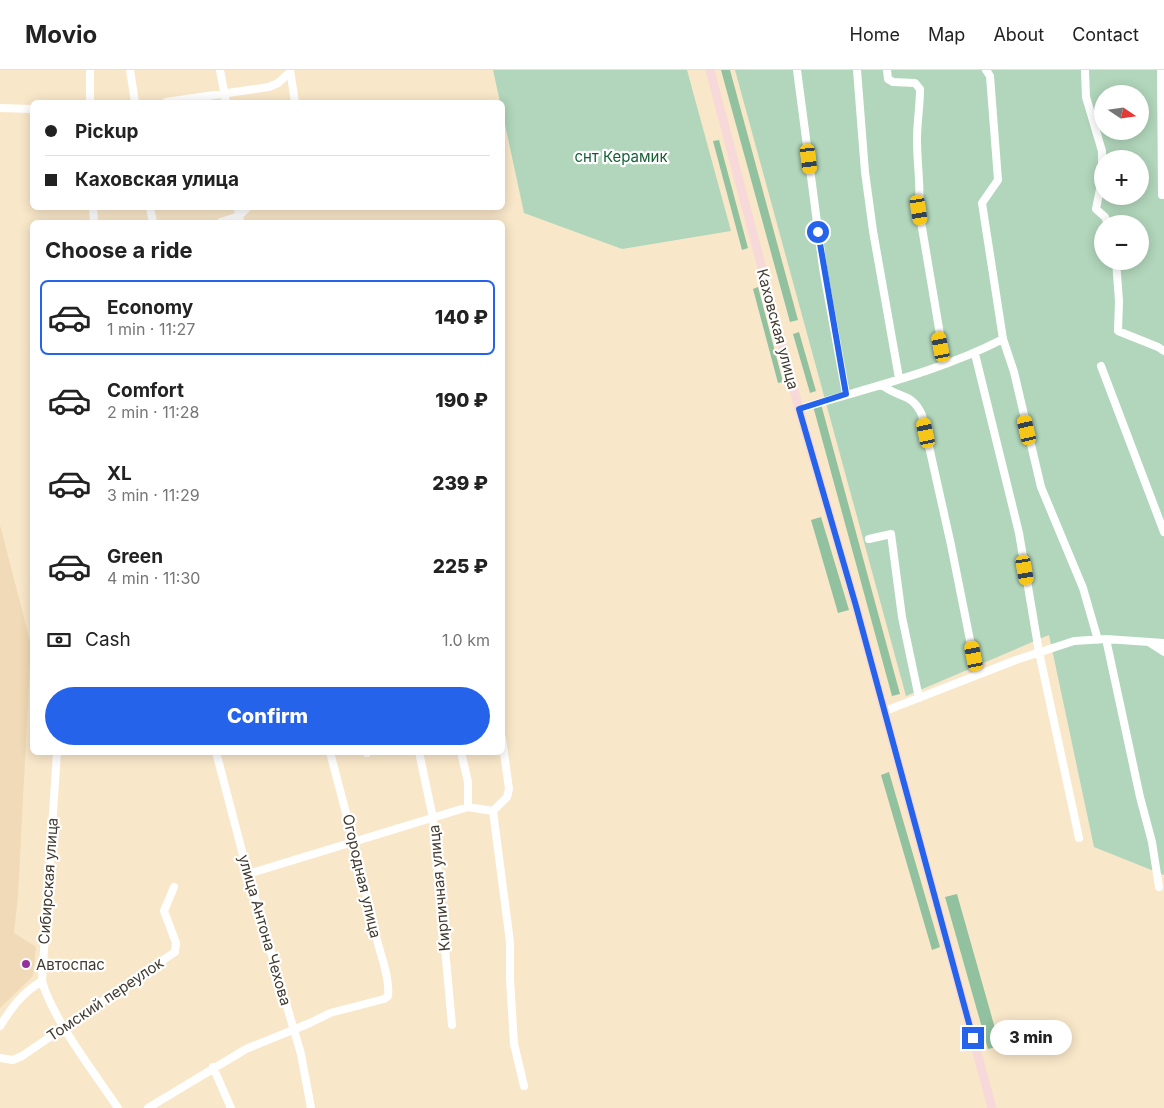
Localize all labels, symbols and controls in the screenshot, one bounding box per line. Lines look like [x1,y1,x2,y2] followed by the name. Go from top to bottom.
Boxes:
[25,20,97,49] text: Movio
[850,24,900,45] text: Home
[928,24,965,45] text: Map
[993,24,1044,45] text: About
[1072,24,1139,45] text: Contact
[1094,85,1149,140] north arrow
[1094,85,1149,270] map controls
[75,120,138,143] text: Pickup
[799,143,818,175] car
[574,147,668,166] park label: снт Керамик
[1094,150,1149,205] button: +
[75,168,239,191] text: Каховская улица
[909,194,928,226] car
[1094,215,1149,270] button: −
[807,221,829,243] route start
[45,237,193,263] text: Choose a ride
[753,267,803,391] street label: Каховская улица
[47,295,92,340] icon: car
[107,296,193,319] text: Economy
[435,306,488,329] text: 140 ₽
[107,319,195,339] text: 1 min · 11:27
[930,331,951,363] car
[47,378,92,423] icon: car
[107,379,184,402] text: Comfort
[435,389,488,412] text: 190 ₽
[107,402,200,422] text: 2 min · 11:28
[1016,414,1037,446] car
[915,417,936,449] car
[47,461,92,506] icon: car
[107,462,132,485] text: XL
[432,472,488,495] text: 239 ₽
[107,485,200,505] text: 3 min · 11:29
[47,544,92,589] icon: car
[107,545,163,568] text: Green
[1015,554,1034,586] car
[433,555,488,578] text: 225 ₽
[107,568,200,588] text: 4 min · 11:30
[45,626,73,654] icon: cash
[85,628,131,651] text: Cash
[442,630,490,650] text: 1.0 km
[963,640,984,672] car
[45,687,490,745] button: Confirm
[338,812,386,940] street label: Огородная улица
[34,817,62,945] street label: Сибирская улица
[424,824,454,952] street label: Кирпичная улица
[234,852,296,1008] street label: улица Антона Чехова
[43,953,167,1045] street label: Томский переулок
[36,955,105,974] place label: Автоспас
[20,958,32,970] marker: Автоспас
[990,1020,1073,1056] callout: 3 min
[962,1027,984,1049] route end
[1009,1027,1053,1047] text: 3 min

